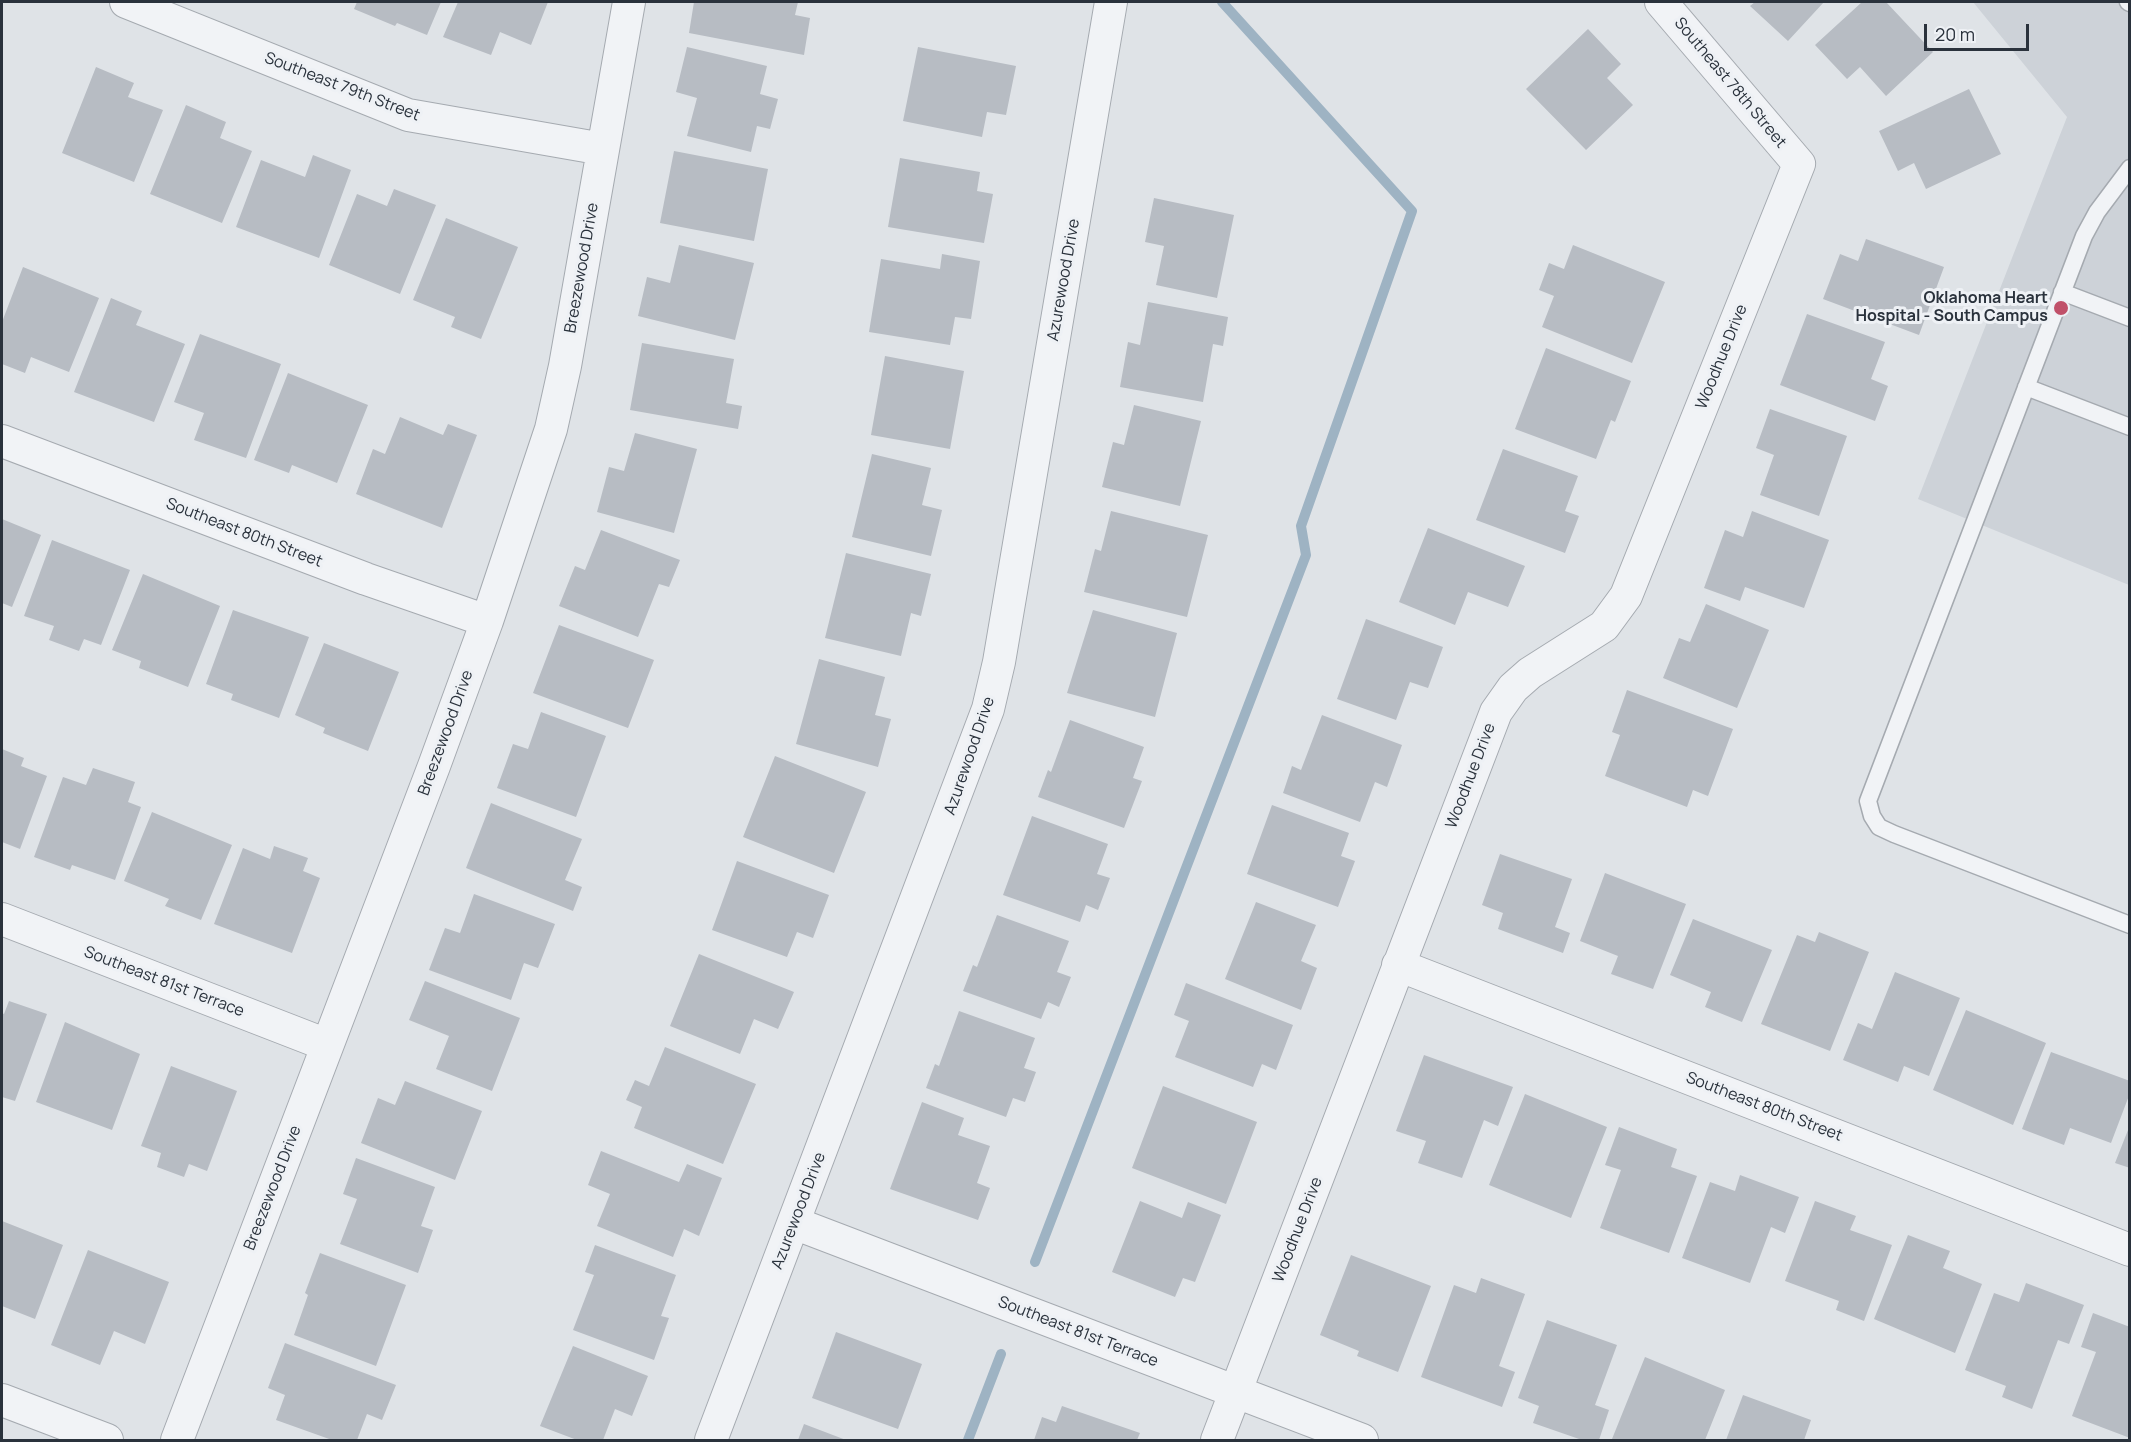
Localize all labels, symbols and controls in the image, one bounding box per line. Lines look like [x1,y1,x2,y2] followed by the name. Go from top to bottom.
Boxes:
[1927,12,2032,50] scale bar
[1670,14,1790,152] street label: Southeast 78th Street
[1935,22,1975,46] text: 20 m
[262,48,422,126] street label: Southeast 79th Street
[561,201,603,335] street label: Breezewood Drive
[1044,217,1084,343] street label: Azurewood Drive
[1856,289,2048,327] place label: Oklahoma Heart Hospital - South Campus
[2052,299,2070,317] marker: Oklahoma Heart Hospital - South Campus
[1692,302,1752,412] street label: Woodhue Drive
[163,494,325,572] street label: Southeast 80th Street
[414,668,478,798] street label: Breezewood Drive
[941,694,999,818] street label: Azurewood Drive
[1442,721,1500,831] street label: Woodhue Drive
[81,943,247,1021] street label: Southeast 81st Terrace
[1683,1068,1845,1146] street label: Southeast 80th Street
[240,1123,306,1253] street label: Breezewood Drive
[768,1150,830,1272] street label: Azurewood Drive
[1269,1175,1327,1285] street label: Woodhue Drive
[995,1293,1161,1371] street label: Southeast 81st Terrace

